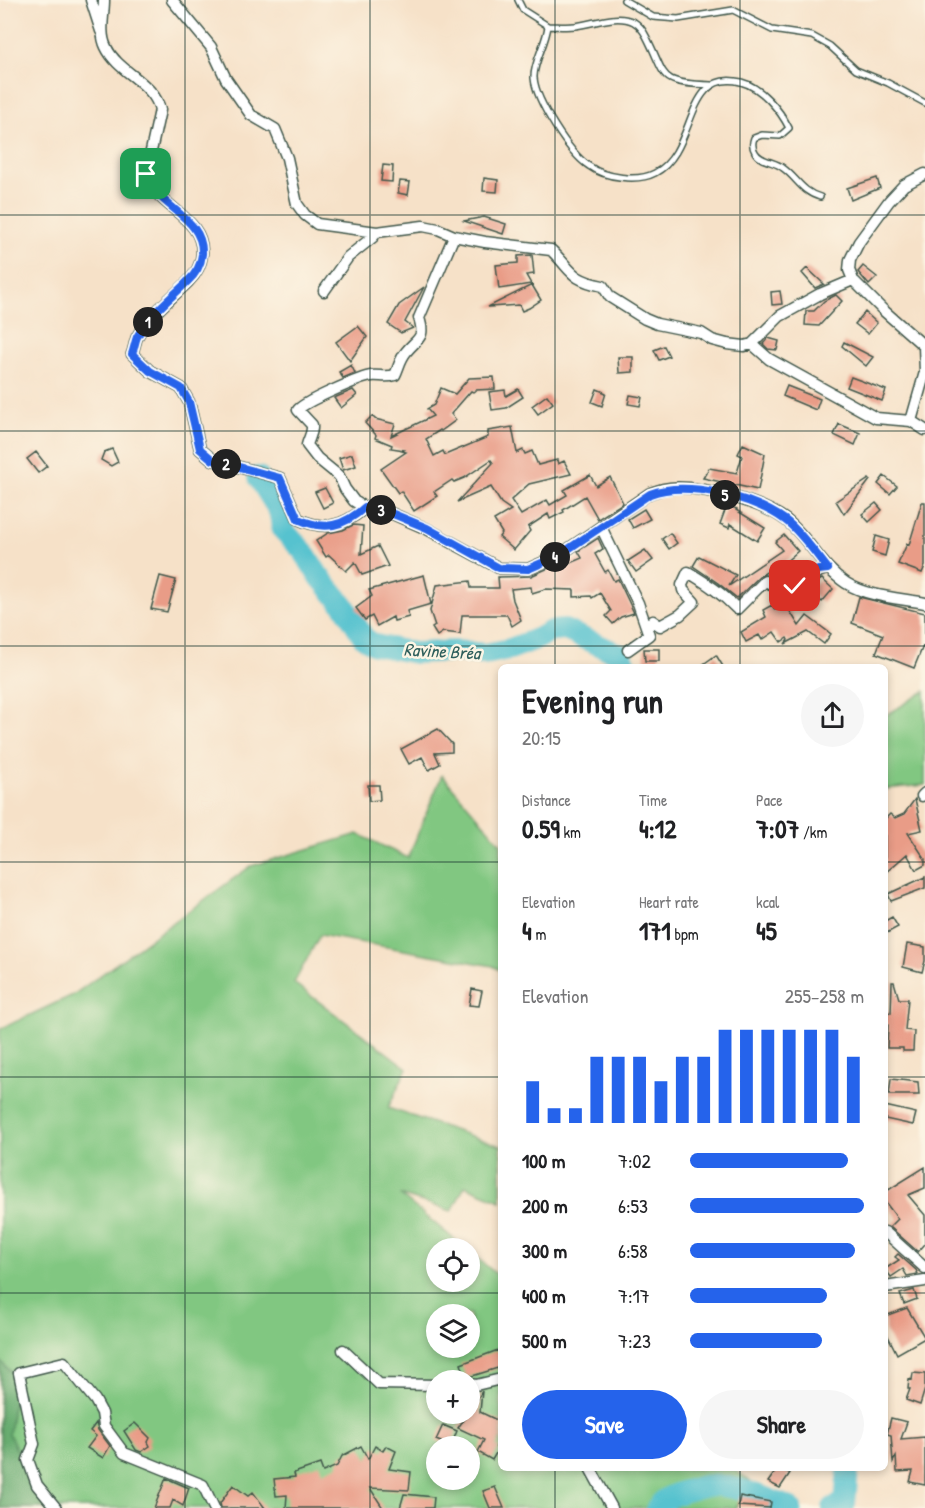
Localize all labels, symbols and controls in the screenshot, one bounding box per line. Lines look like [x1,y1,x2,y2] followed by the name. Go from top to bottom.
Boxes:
[120,148,171,199] pin
[129,157,162,190] icon: arrive
[133,307,163,337] pin: 1
[145,311,151,333] text: 1
[211,449,241,479] pin: 2
[222,453,230,475] text: 2
[710,480,740,510] pin: 5
[722,484,728,506] text: 5
[366,495,396,525] pin: 3
[377,499,385,521] text: 3
[540,542,570,572] pin: 4
[552,546,558,568] text: 4
[769,560,820,611] pin
[778,569,811,602] icon: check
[403,637,483,666] water label: Ravine Bréa
[522,679,663,723] text: Evening run
[801,684,864,747] button: share
[522,724,561,751] text: 20:15
[522,789,571,811] text: Distance
[639,789,667,811] text: Time
[756,789,783,811] text: Pace
[522,811,560,846] text: 0.59
[639,811,676,846] text: 4:12
[756,811,799,846] text: 7:07
[560,821,581,843] text: km
[799,821,827,843] text: /km
[522,891,575,913] text: Elevation
[639,891,699,913] text: Heart rate
[756,891,779,913] text: kcal
[522,913,532,948] text: 4
[639,913,671,948] text: 171
[756,913,777,948] text: 45
[532,923,546,945] text: m
[671,923,699,945] text: bpm
[522,982,588,1009] text: Elevation
[785,982,864,1009] text: 255–258 m
[522,1147,565,1174] text: 100 m
[618,1147,651,1174] text: 7:02
[522,1192,567,1219] text: 200 m
[618,1192,648,1219] text: 6:53
[522,1237,567,1264] text: 300 m
[618,1237,648,1264] text: 6:58
[426,1238,480,1490] map controls
[426,1238,480,1292] button: locate
[522,1282,566,1309] text: 400 m
[618,1282,650,1309] text: 7:17
[426,1304,480,1358] button: layers
[522,1327,567,1354] text: 500 m
[618,1327,651,1354] text: 7:23
[426,1370,480,1424] button: +
[522,1390,687,1459] button: Save
[699,1390,864,1459] button: Share
[426,1436,480,1490] button: −

